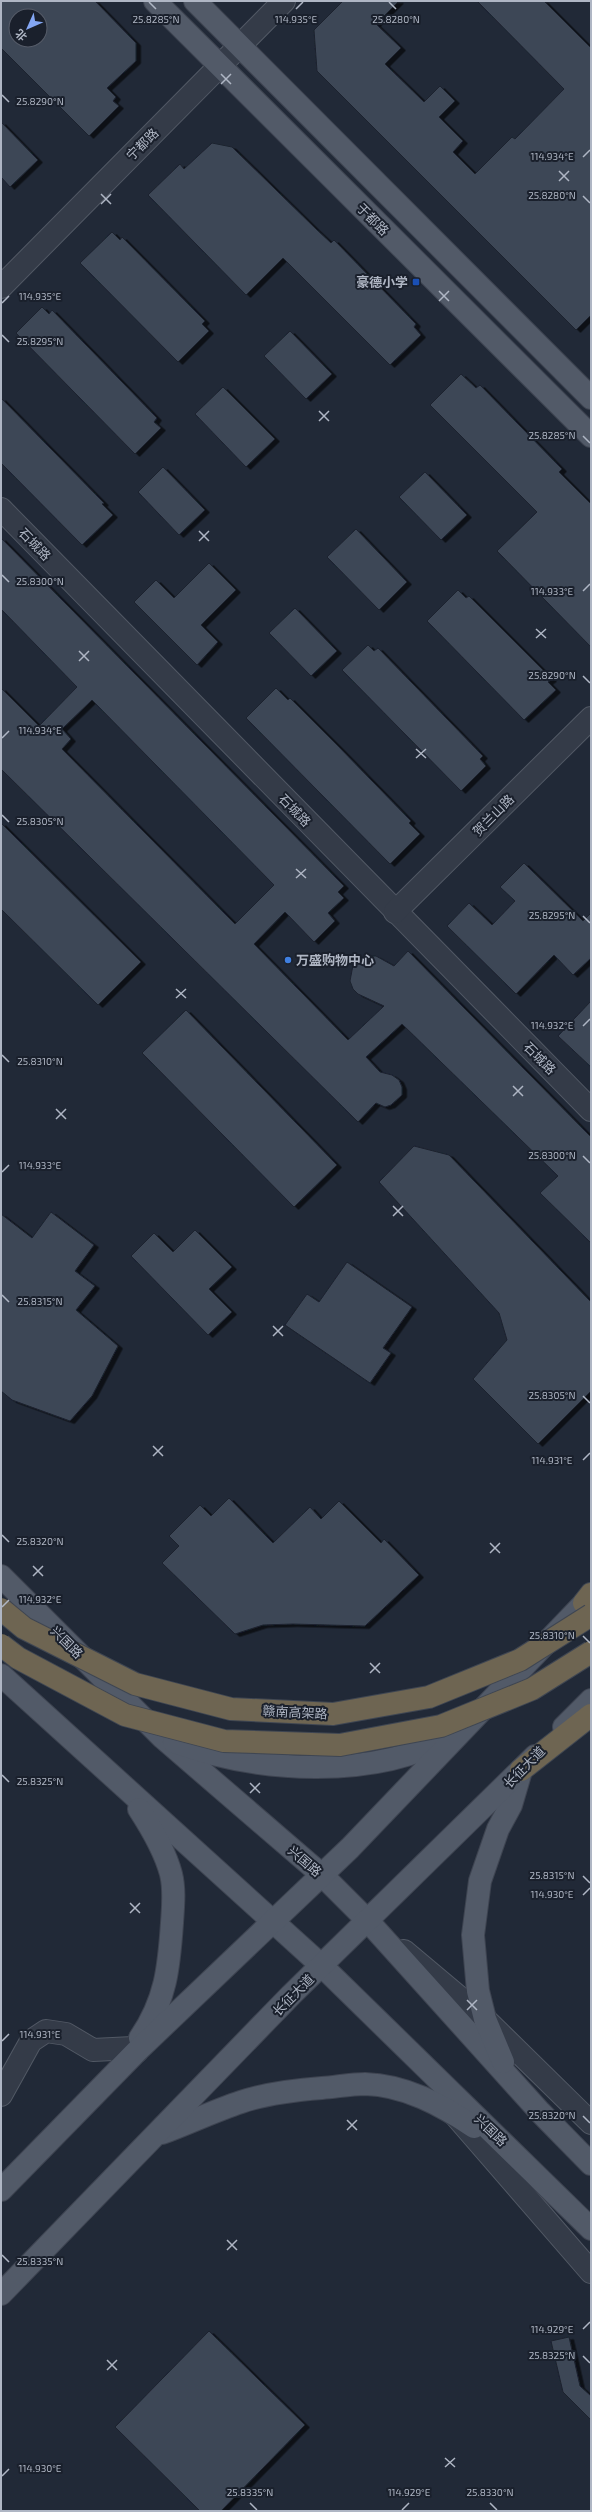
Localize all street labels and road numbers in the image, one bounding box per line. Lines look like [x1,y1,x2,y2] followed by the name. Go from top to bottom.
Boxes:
[123,125,161,163] street label: 宁都路
[354,200,392,238] street label: 于都路
[16,524,54,564] street label: 石城路
[276,790,314,830] street label: 石城路
[469,791,517,839] street label: 贺兰山路
[521,1039,559,1077] street label: 石城路
[48,1623,86,1661] street label: 兴国路
[262,1702,328,1722] street label: 赣南高架路
[500,1743,548,1791] street label: 长征大道
[285,1842,325,1880] street label: 兴国路
[269,1971,317,2019] street label: 长征大道
[471,2111,511,2149] street label: 兴国路

